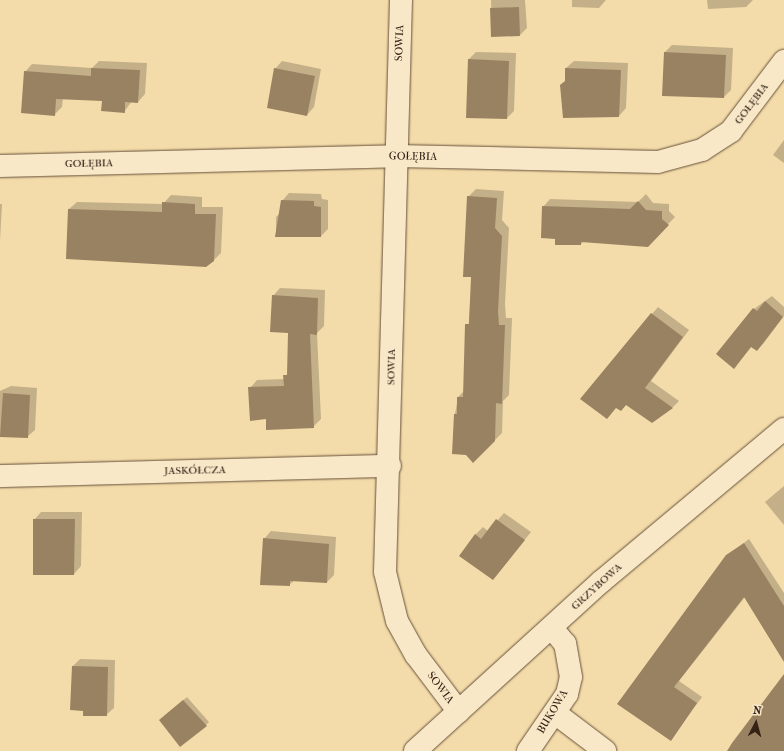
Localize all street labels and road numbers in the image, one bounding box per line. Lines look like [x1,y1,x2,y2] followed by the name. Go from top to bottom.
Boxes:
[393,25,407,61] street label: SOWIA
[732,81,772,127] street label: GOŁĘBIA
[389,150,437,164] street label: GOŁĘBIA
[65,157,113,171] street label: GOŁĘBIA
[385,349,399,385] street label: SOWIA
[164,464,226,478] street label: JASKÓŁCZA
[569,561,625,613] street label: GRZYBOWA
[424,670,456,706] street label: SOWIA
[535,688,571,736] street label: BUKOWA

